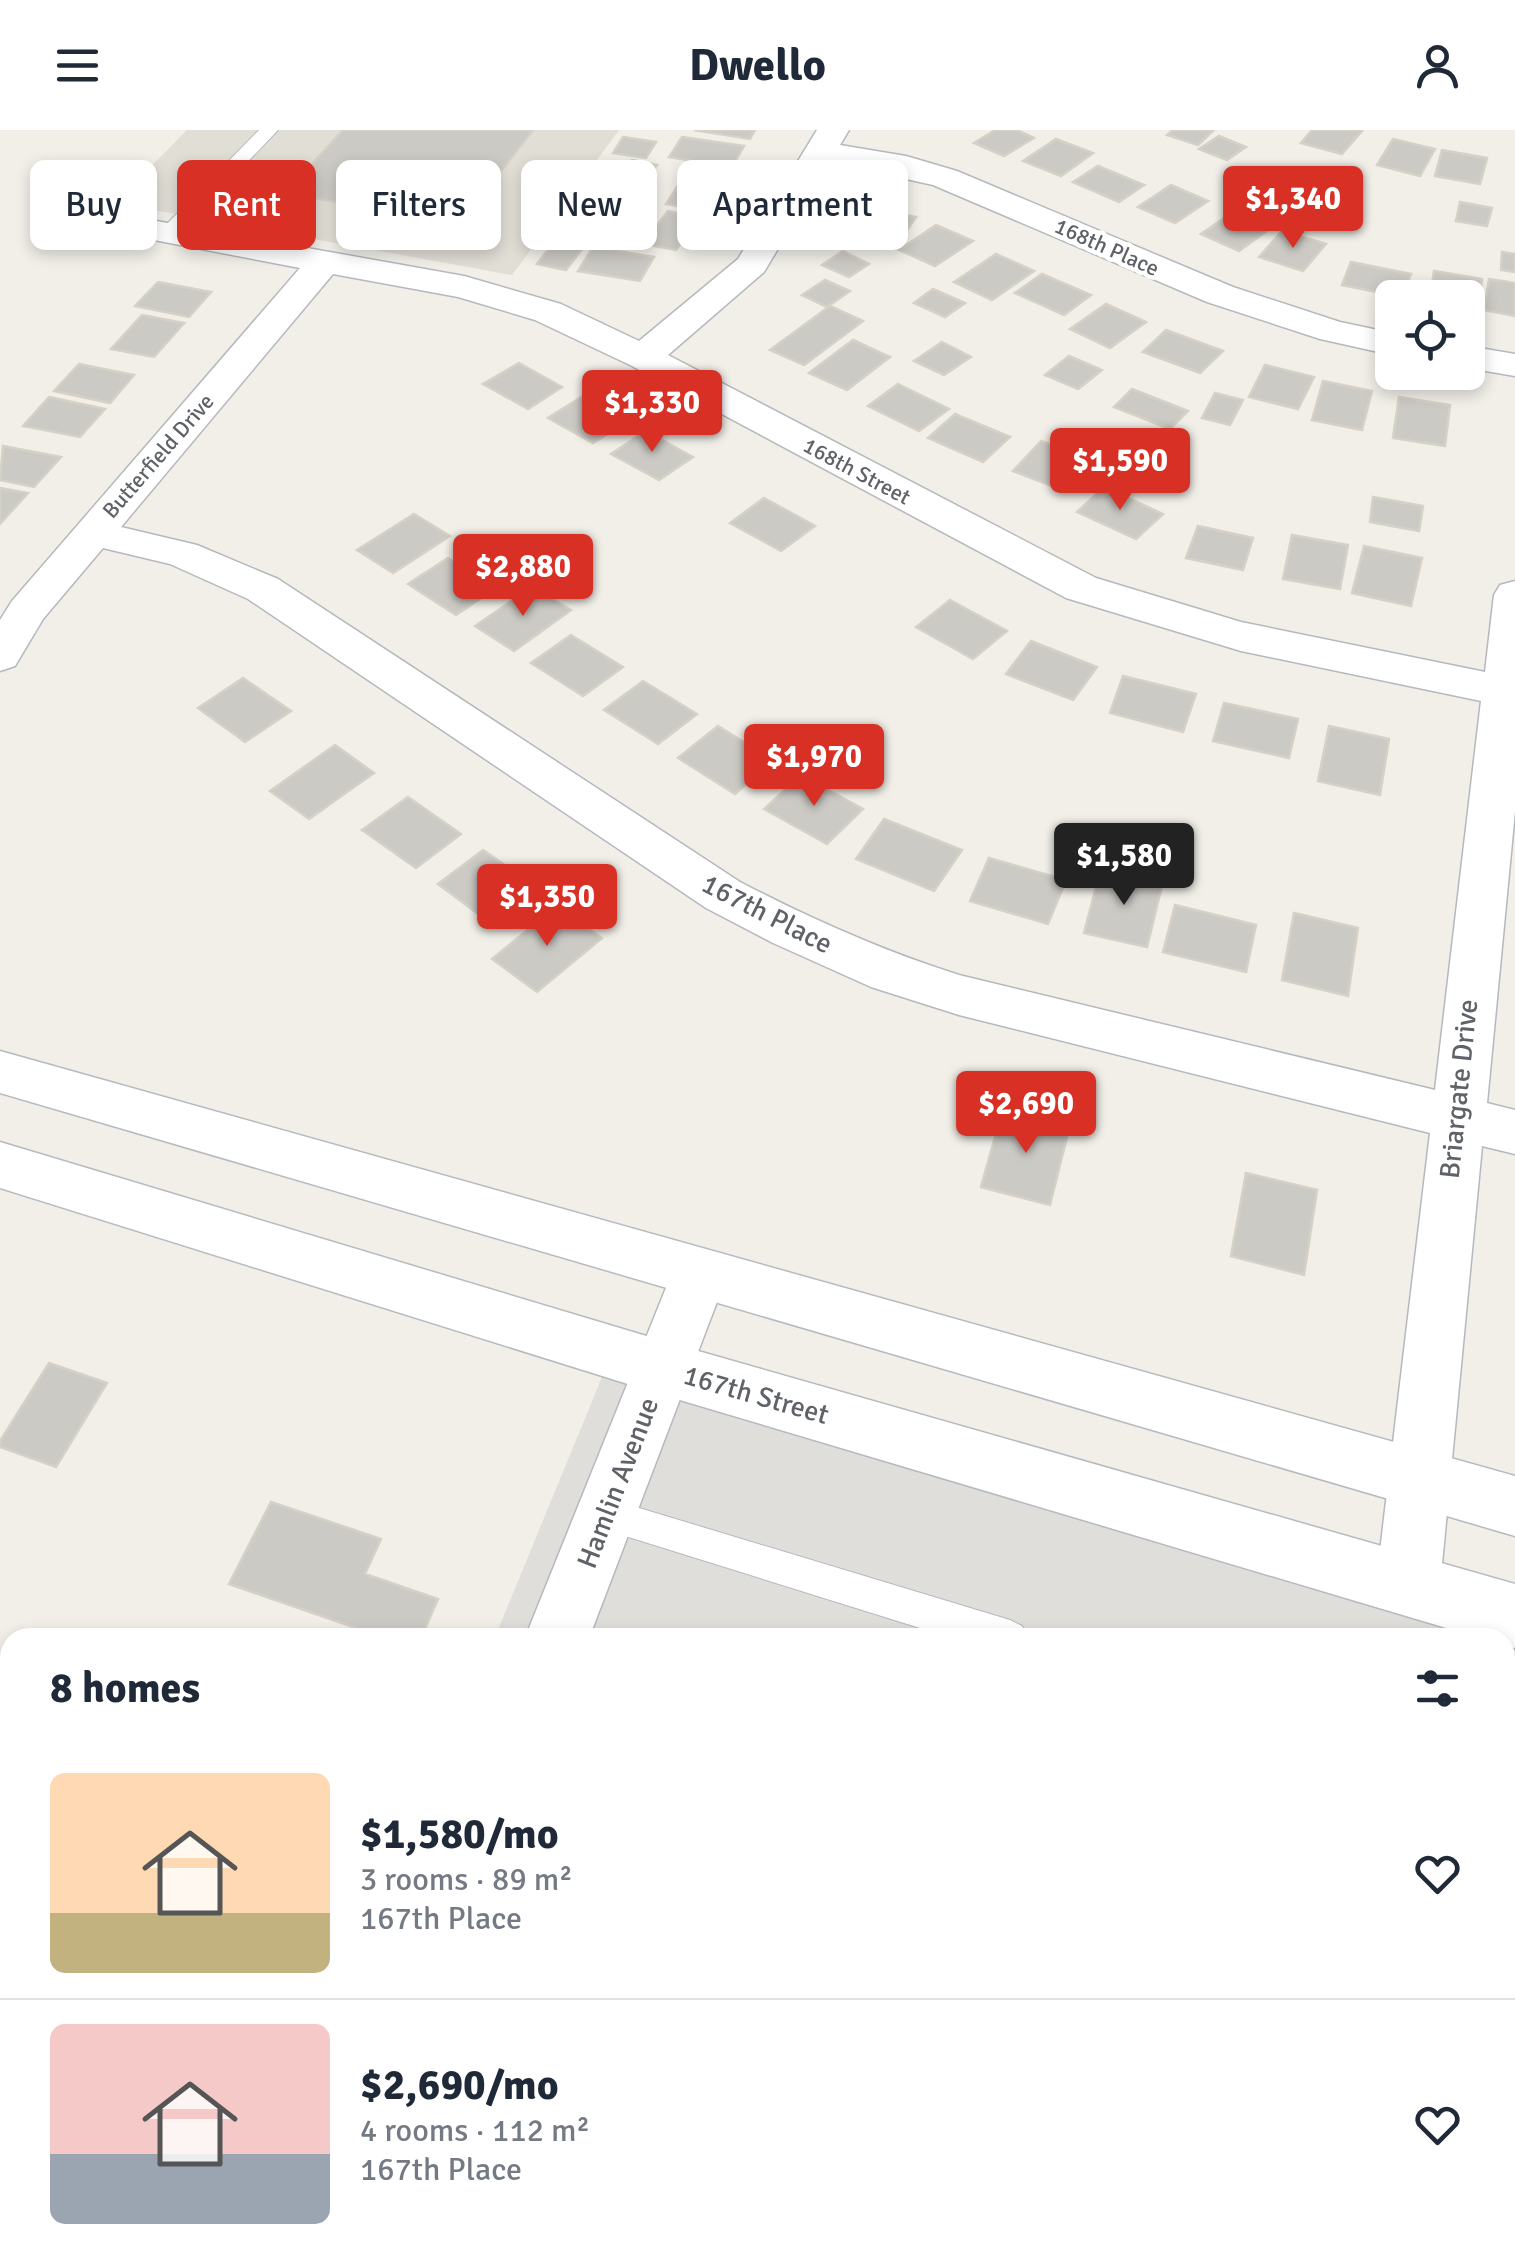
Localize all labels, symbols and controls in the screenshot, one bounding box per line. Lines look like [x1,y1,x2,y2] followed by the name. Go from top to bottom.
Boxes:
[50,38,105,93] icon: menu
[689,38,826,93] text: Dwello
[1410,38,1465,93] icon: person
[30,160,157,250] chip: Buy
[177,160,316,250] chip: Rent
[336,160,501,250] chip: Filters
[521,160,657,250] chip: New
[677,160,908,250] chip: Apartment
[1212,166,1374,251] pin: $1,340
[1245,179,1341,218] text: $1,340
[1051,212,1163,282] street label: 168th Place
[1375,280,1485,390] map controls
[1375,280,1485,390] button: locate
[571,370,733,455] pin: $1,330
[604,383,700,422] text: $1,330
[97,388,219,524] street label: Butterfield Drive
[1039,428,1201,513] pin: $1,590
[799,432,915,511] street label: 168th Street
[1072,441,1168,480] text: $1,590
[442,534,604,619] pin: $2,880
[475,547,571,586] text: $2,880
[733,724,895,809] pin: $1,970
[766,737,862,776] text: $1,970
[1043,823,1205,908] pin: $1,580
[1076,836,1172,875] text: $1,580
[466,864,628,949] pin: $1,350
[696,867,838,961] street label: 167th Place
[499,877,595,916] text: $1,350
[1433,998,1485,1180] street label: Briargate Drive
[945,1071,1107,1156] pin: $2,690
[978,1084,1074,1123] text: $2,690
[679,1358,833,1432] street label: 167th Street
[570,1393,666,1573] street label: Hamlin Avenue
[1410,1661,1465,1716] icon: filters
[50,1663,200,1714] text: 8 homes
[360,1809,559,1860] text: $1,580/mo
[130,1813,250,1933] icon: home
[1410,1846,1465,1901] icon: heart
[360,1860,573,1899] text: 3 rooms · 89 m²
[360,1899,522,1938] text: 167th Place
[360,2060,559,2111] text: $2,690/mo
[130,2064,250,2184] icon: home
[1410,2097,1465,2152] icon: heart
[360,2111,590,2150] text: 4 rooms · 112 m²
[360,2150,522,2189] text: 167th Place

